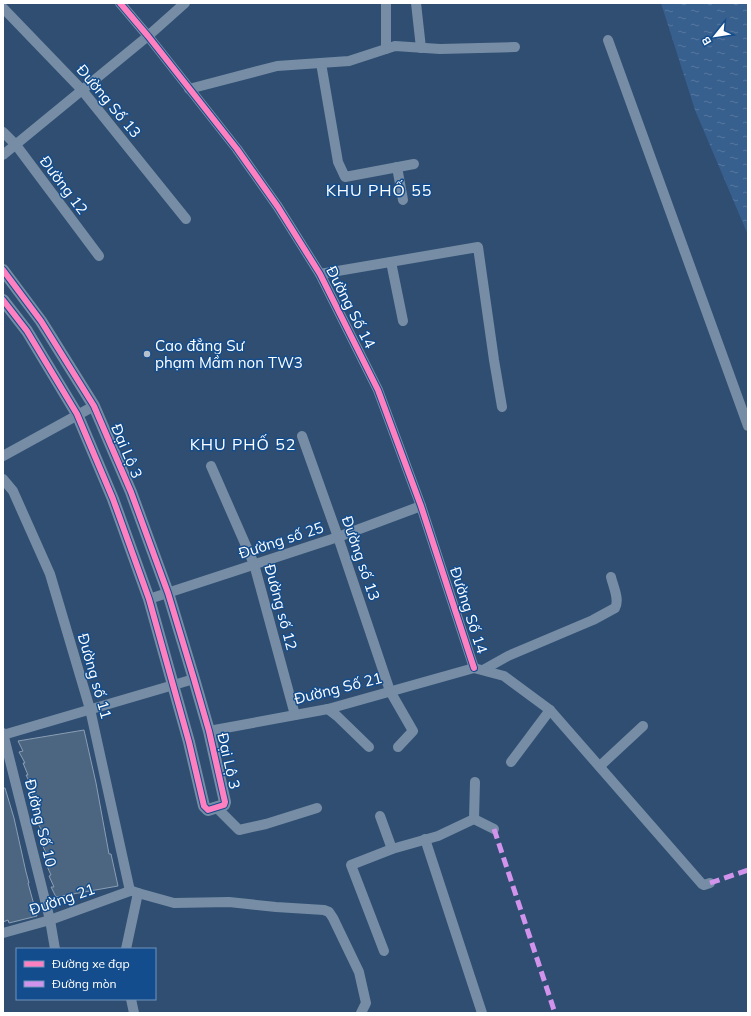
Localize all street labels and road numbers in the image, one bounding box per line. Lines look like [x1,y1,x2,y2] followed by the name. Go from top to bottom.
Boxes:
[73,60,145,142] street label: Đường Số 13
[36,152,92,218] street label: Đường 12
[322,263,380,351] street label: Đường Số 14
[107,421,147,481] street label: Đại Lộ 3
[338,513,384,603] street label: Đường số 13
[236,517,326,563] street label: Đường số 25
[260,562,302,652] street label: Đường số 12
[446,564,492,656] street label: Đường Số 14
[74,631,116,721] street label: Đường số 11
[292,668,384,708] street label: Đường Số 21
[213,731,245,791] street label: Đại Lộ 3
[21,777,61,869] street label: Đường Số 10
[27,879,97,919] street label: Đường 21

